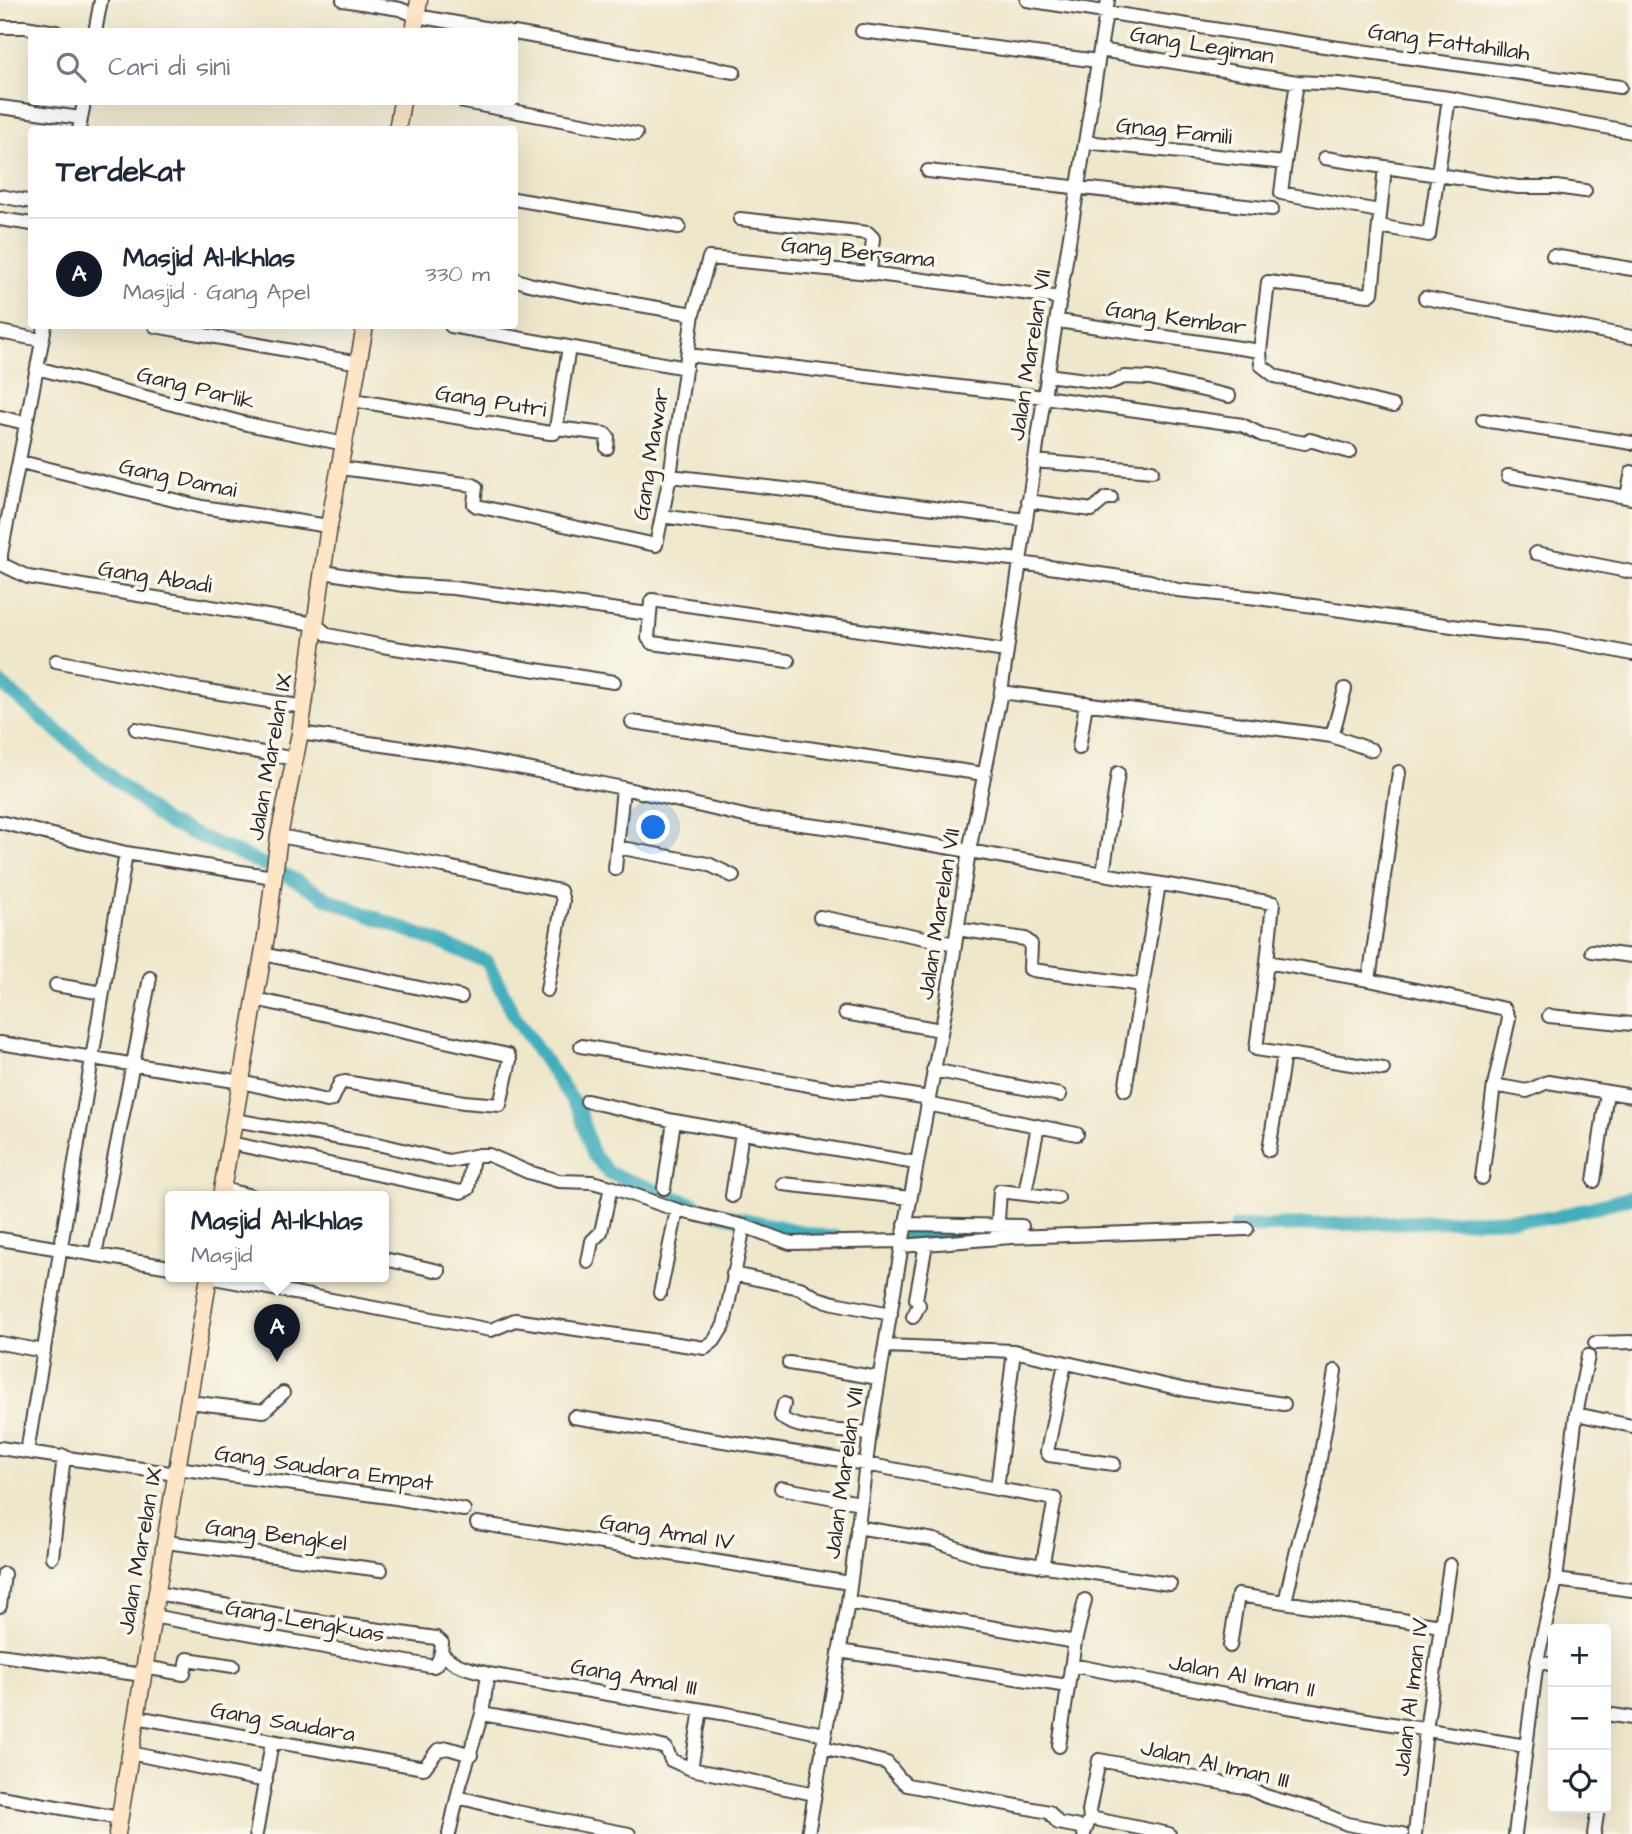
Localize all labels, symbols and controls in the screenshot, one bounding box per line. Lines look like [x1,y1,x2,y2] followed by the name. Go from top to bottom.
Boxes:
[1366,15,1533,70] street label: Gang Fattahillah
[1128,18,1276,73] street label: Gang Legiman
[28,28,518,105] search box
[52,48,90,86] icon: search
[108,49,230,85] text: Cari di sini
[1114,109,1234,154] street label: Gnag Famili
[56,151,185,193] text: Terdekat
[779,228,937,277] street label: Gang Bersama
[123,240,295,276] text: Masjid Al-Ikhlas
[72,258,86,290] text: A
[425,258,490,290] text: 330 m
[1001,267,1059,443] street label: Jalan Marelan VII
[123,276,310,308] text: Masjid · Gang Apel
[1103,292,1249,345] street label: Gang Kembar
[133,358,258,419] street label: Gang Parlik
[433,376,549,427] street label: Gang Putri
[625,385,678,523] street label: Gang Mawar
[116,450,240,507] street label: Gang Damai
[96,552,215,603] street label: Gang Abadi
[240,671,300,843] street label: Jalan Marelan IX
[636,810,670,844] your location
[910,826,968,1002] street label: Jalan Marelan VII
[165,1191,389,1282] popup
[191,1203,363,1239] text: Masjid Al-Ikhlas
[191,1239,253,1271] text: Masjid
[254,1304,300,1362] pin: A
[816,1385,872,1561] street label: Jalan Marelan VII
[212,1437,436,1500] street label: Gang Saudara Empat
[110,1465,170,1637] street label: Jalan Marelan IX
[598,1506,737,1559] street label: Gang Amal IV
[203,1510,349,1561] street label: Gang Bengkel
[223,1591,387,1652] street label: Gang Lengkuas
[1385,1615,1437,1778] street label: Jalan Al Iman IV
[1548,1624,1611,1813] map controls
[1548,1624,1611,1687] button: +
[1166,1646,1318,1706] street label: Jalan Al Iman II
[568,1650,700,1705] street label: Gang Amal III
[1548,1687,1611,1750] button: −
[208,1694,358,1751] street label: Gang Saudara
[1137,1731,1293,1797] street label: Jalan Al Iman III
[1548,1750,1611,1813] button: locate

